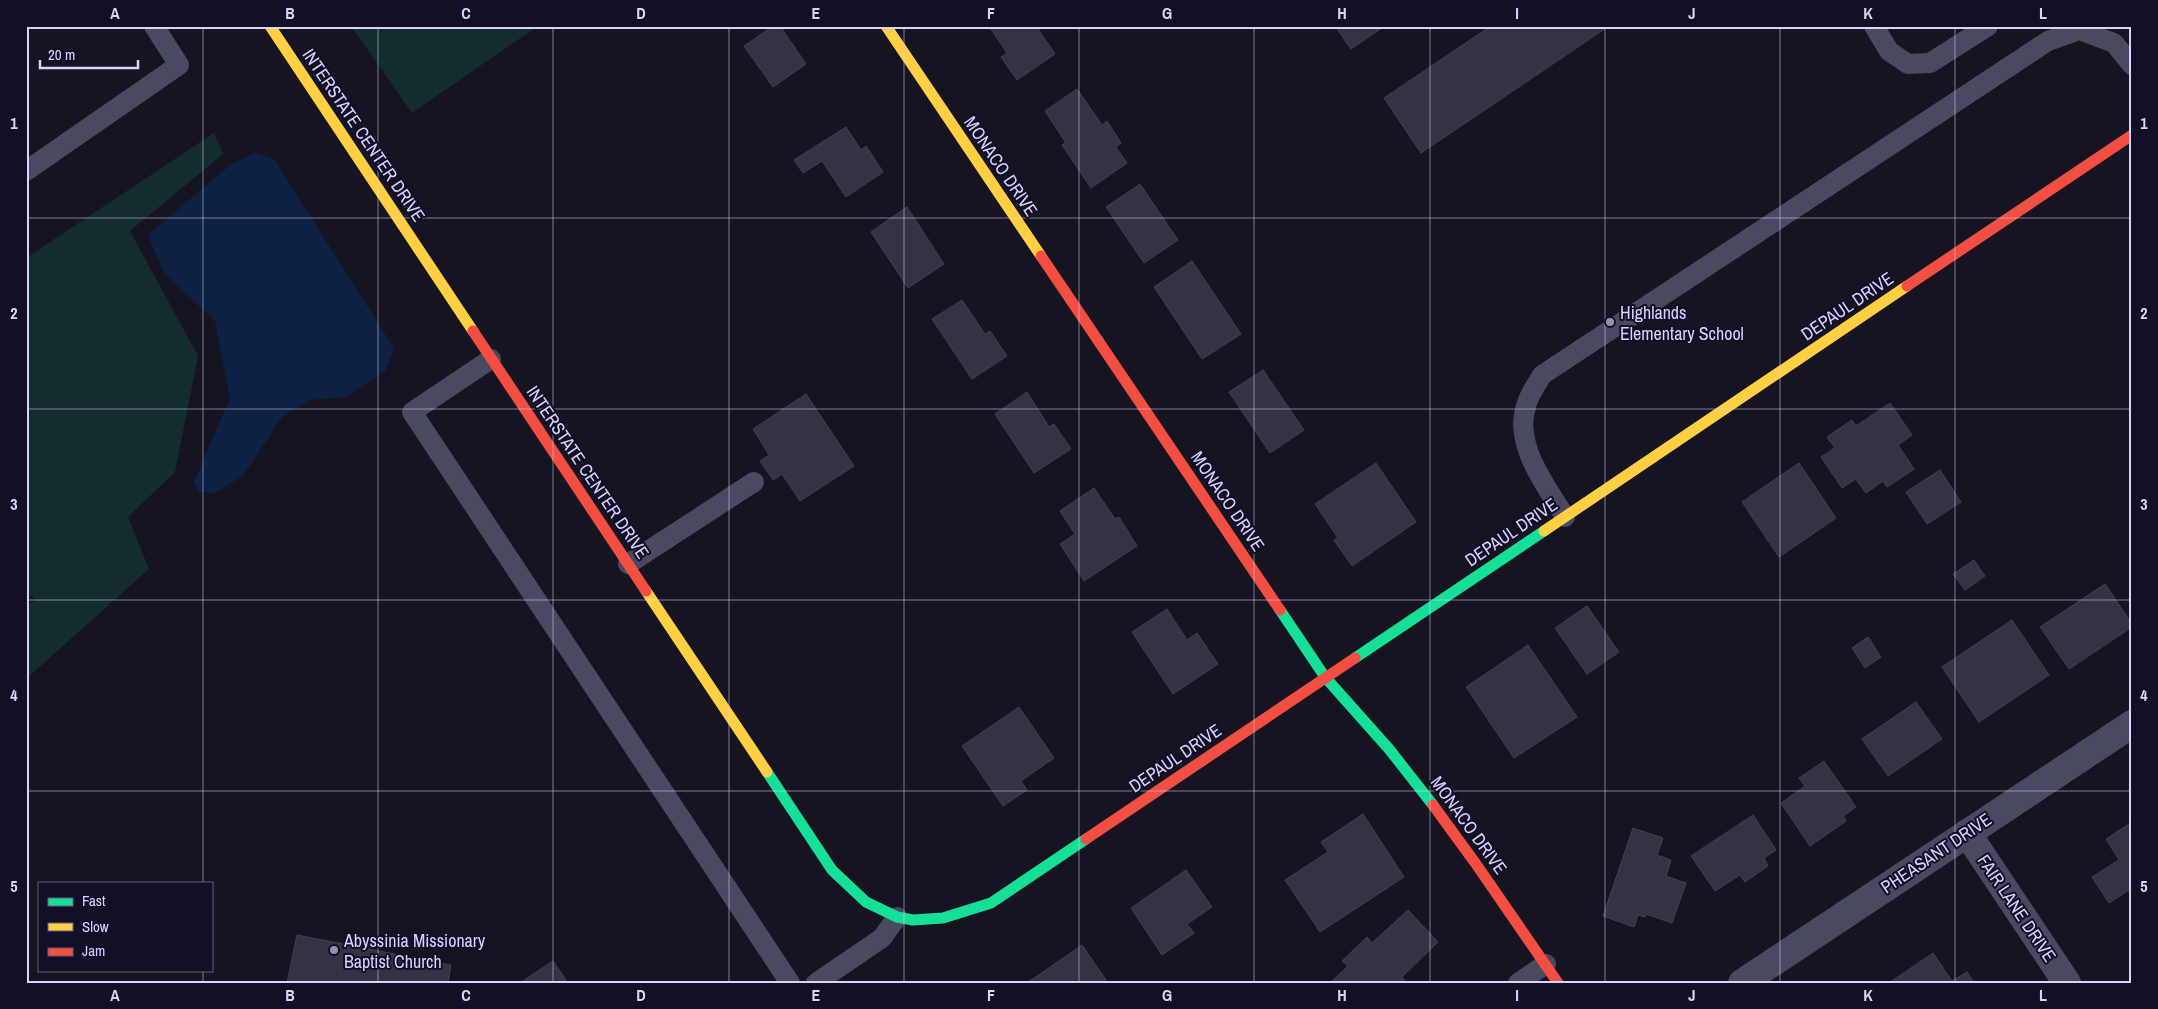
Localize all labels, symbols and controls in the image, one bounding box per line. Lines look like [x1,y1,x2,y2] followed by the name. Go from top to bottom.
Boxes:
[110,2,120,24] text: A
[285,2,295,24] text: B
[461,2,471,24] text: C
[636,2,646,24] text: D
[812,2,821,24] text: E
[987,2,995,24] text: F
[1162,2,1172,24] text: G
[1337,2,1347,24] text: H
[1515,2,1519,24] text: I
[1688,2,1696,24] text: J
[1863,2,1873,24] text: K
[2039,2,2047,24] text: L
[40,38,138,70] scale bar
[48,44,75,65] text: 20 m
[297,44,431,226] street label: INTERSTATE CENTER DRIVE
[958,111,1044,221] street label: MONACO DRIVE
[10,112,18,134] text: 1
[2140,112,2148,134] text: 1
[1796,266,1898,346] street label: DEPAUL DRIVE
[1620,300,1744,346] place label: Highlands Elementary School
[10,302,18,324] text: 2
[2140,302,2148,324] text: 2
[1604,316,1616,328] marker: Highlands Elementary School
[521,381,655,563] street label: INTERSTATE CENTER DRIVE
[1185,446,1271,556] street label: MONACO DRIVE
[1460,492,1562,572] street label: DEPAUL DRIVE
[10,493,18,515] text: 3
[2140,493,2148,515] text: 3
[10,684,18,706] text: 4
[2140,684,2148,706] text: 4
[1124,718,1226,798] street label: DEPAUL DRIVE
[1425,771,1513,879] street label: MONACO DRIVE
[1876,807,1996,899] street label: PHEASANT DRIVE
[1972,849,2062,967] street label: FAIR LANE DRIVE
[10,875,18,897] text: 5
[2140,875,2148,897] text: 5
[38,882,212,972] legend
[82,890,106,911] text: Fast
[82,916,109,937] text: Slow
[343,928,486,974] place label: Abyssinia Missionary Baptist Church
[82,940,105,961] text: Jam
[328,944,340,956] marker: Abyssinia Missionary Baptist Church
[110,984,120,1006] text: A
[285,984,295,1006] text: B
[461,984,471,1006] text: C
[636,984,646,1006] text: D
[812,984,821,1006] text: E
[987,984,995,1006] text: F
[1162,984,1172,1006] text: G
[1337,984,1347,1006] text: H
[1515,984,1519,1006] text: I
[1688,984,1696,1006] text: J
[1863,984,1873,1006] text: K
[2039,984,2047,1006] text: L

